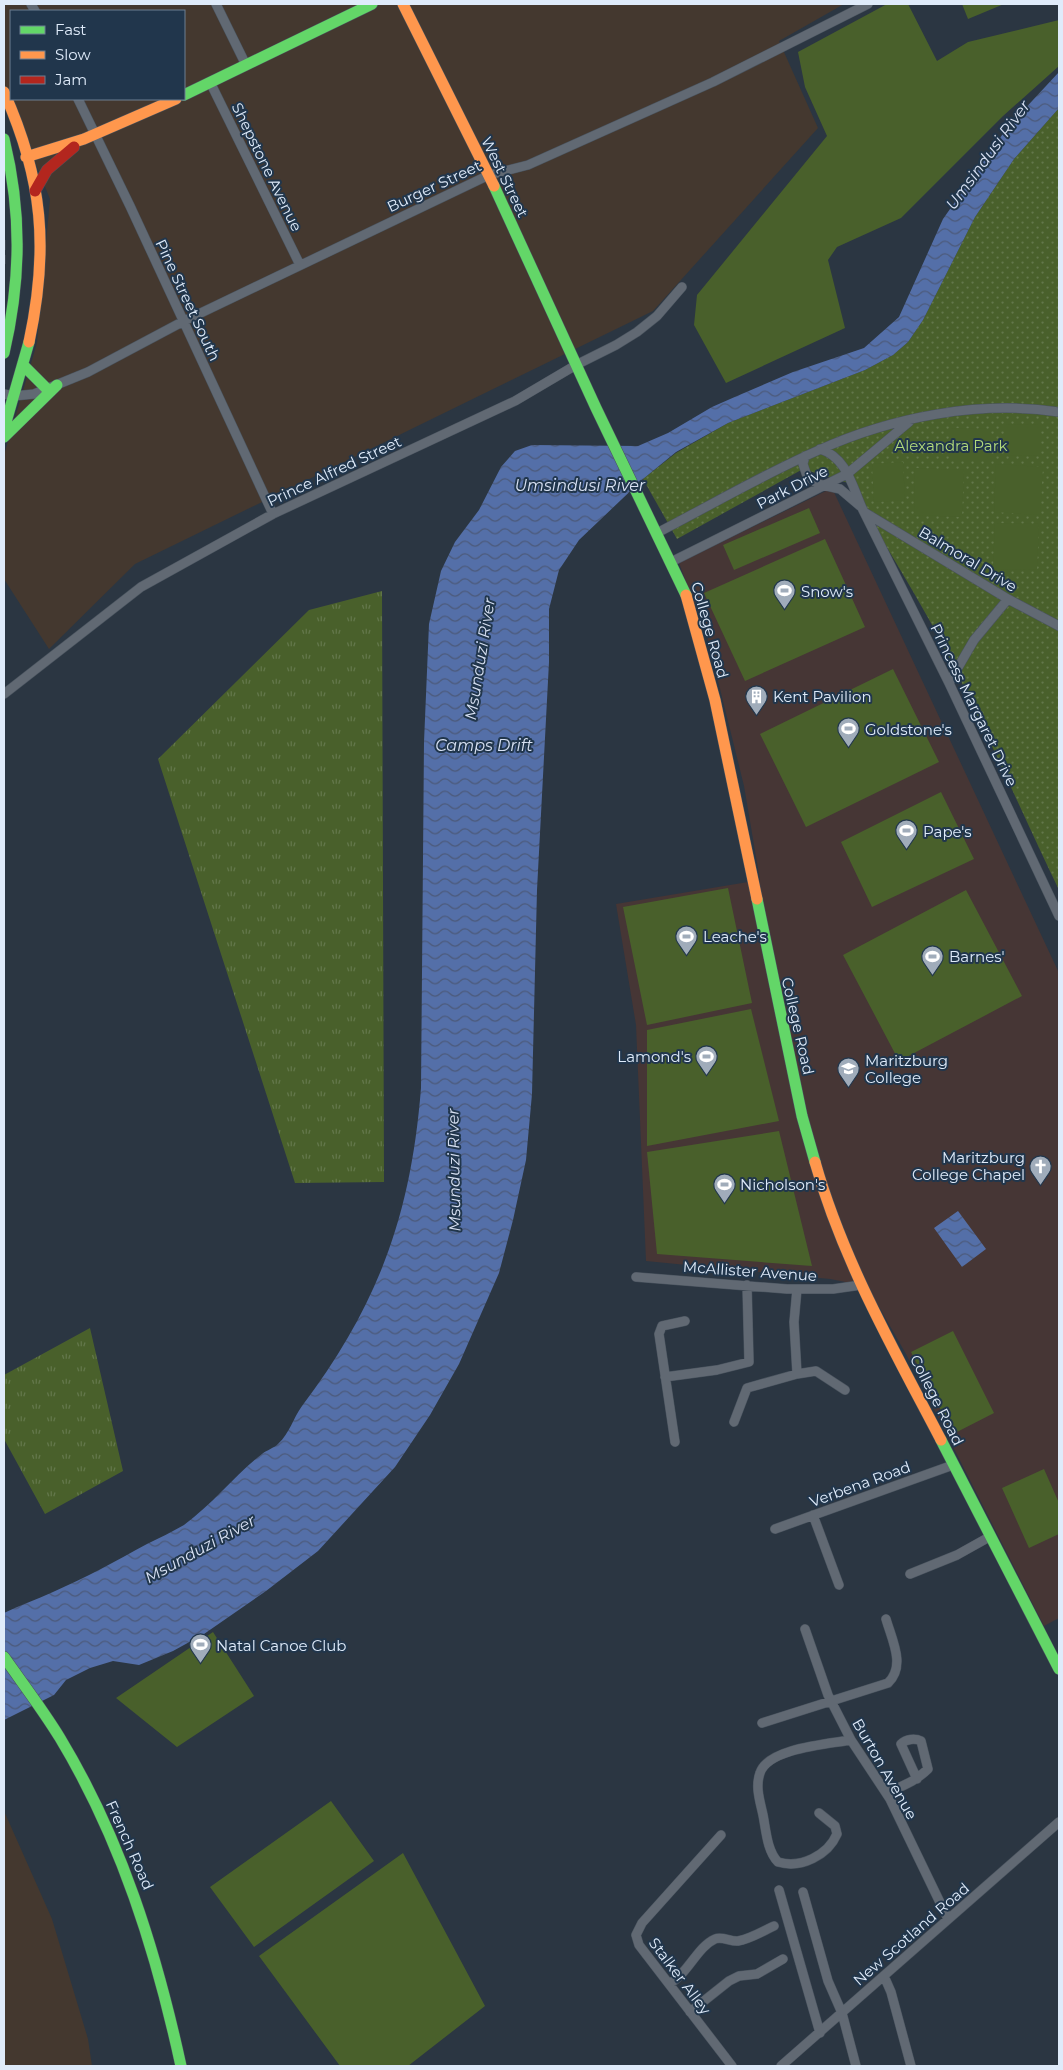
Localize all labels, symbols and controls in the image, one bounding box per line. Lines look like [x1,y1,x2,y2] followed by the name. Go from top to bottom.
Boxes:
[10,10,185,100] legend
[55,20,86,39] text: Fast
[55,45,91,64] text: Slow
[54,70,87,89] text: Jam
[942,96,1034,213] water label: Umsindusi River
[228,100,306,234] street label: Shepstone Avenue
[477,133,533,221] street label: West Street
[384,156,484,216] street label: Burger Street
[151,236,225,364] street label: Pine Street South
[264,432,404,510] street label: Prince Alfred Street
[894,436,1008,455] park label: Alexandra Park
[753,461,831,513] street label: Park Drive
[515,476,646,495] water label: Umsindusi River
[916,522,1020,596] street label: Balmoral Drive
[773,579,797,610] sports icon: Snow's
[687,580,733,680] street label: College Road
[801,582,853,601] place label: Snow's
[461,596,499,721] water label: Msunduzi River
[926,620,1022,790] street label: Princess Margaret Drive
[745,684,769,715] building icon: Kent Pavilion
[773,687,872,706] place label: Kent Pavilion
[837,717,861,748] sports icon: Goldstone's
[865,720,952,739] place label: Goldstone's
[435,736,533,755] water label: Camps Drift
[895,819,919,850] sports icon: Pape's
[923,822,972,841] place label: Pape's
[675,924,699,955] sports icon: Leache's
[703,927,767,946] place label: Leache's
[921,944,945,975] sports icon: Barnes'
[949,947,1005,966] place label: Barnes'
[778,975,818,1077] street label: College Road
[695,1044,719,1075] sports icon: Lamond's
[617,1047,691,1066] place label: Lamond's
[865,1051,948,1087] place label: Maritzburg College
[837,1057,861,1088] school or university icon: Maritzburg College
[443,1108,465,1232] water label: Msunduzi River
[912,1148,1025,1184] place label: Maritzburg College Chapel
[1029,1154,1053,1185] church icon: Maritzburg College Chapel
[712,1172,736,1203] sports icon: Nicholson's
[740,1175,825,1194] place label: Nicholson's
[682,1257,818,1285] street label: McAllister Avenue
[906,1351,968,1449] street label: College Road
[807,1457,913,1511] street label: Verbena Road
[141,1511,259,1587] water label: Msunduzi River
[188,1633,212,1664] sports icon: Natal Canoe Club
[216,1636,346,1655] place label: Natal Canoe Club
[848,1715,922,1823] street label: Burton Avenue
[102,1797,158,1893] street label: French Road
[849,1878,973,1990] street label: New Scotland Road
[645,1934,716,2019] street label: Stalker Alley

